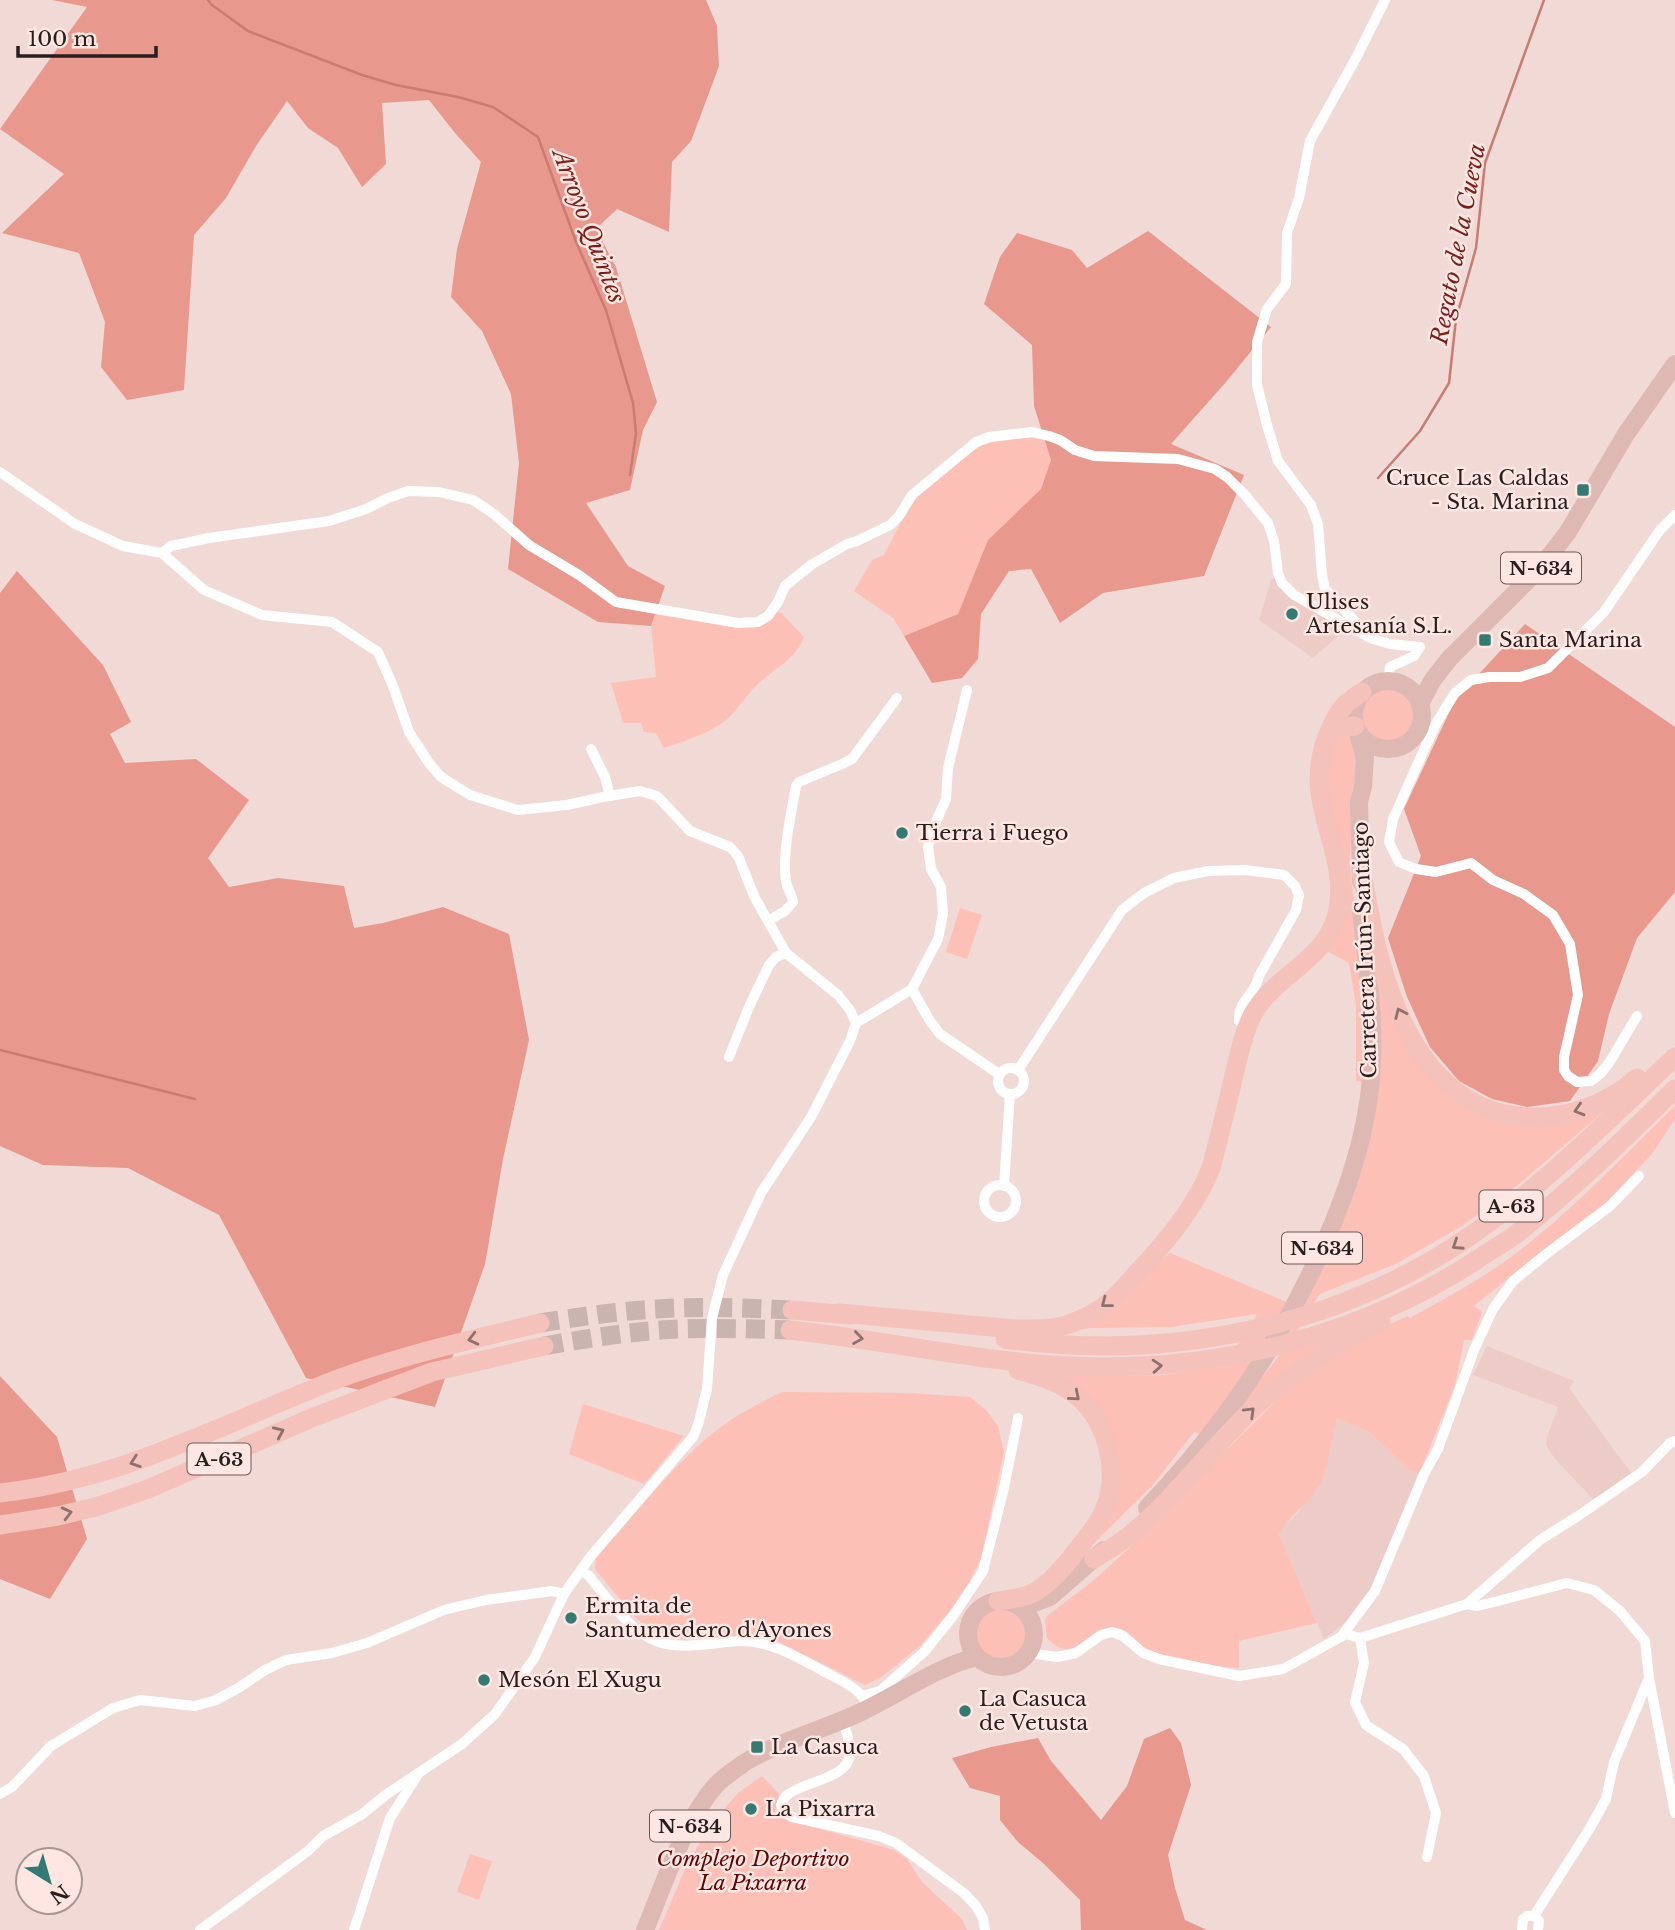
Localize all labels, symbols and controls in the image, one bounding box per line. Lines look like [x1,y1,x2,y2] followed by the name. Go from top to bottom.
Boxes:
[18,14,156,58] scale bar
[28,26,96,52] text: 100 m
[1425,141,1491,348] water label: Regato de la Cueva
[546,142,631,307] water label: Arroyo Quintes
[1386,465,1569,515] place label: Cruce Las Caldas - Sta. Marina
[1575,482,1591,498] marker: Cruce Las Caldas - Sta. Marina
[1501,552,1581,583] road number: N-634
[1305,589,1452,639] place label: Ulises Artesanía S.L.
[1284,606,1300,622] marker: Ulises Artesanía S.L.
[1499,627,1642,653] place label: Santa Marina
[1477,632,1493,648] marker: Santa Marina
[916,820,1068,846] place label: Tierra i Fuego
[1348,821,1382,1079] street label: Carretera Irún-Santiago
[894,825,910,841] marker: Tierra i Fuego
[1394,1008,1408,1020] one-way arrow
[1573,1102,1585,1117] one-way arrow
[1480,1190,1542,1222] road number: A-63
[1282,1232,1362,1264] road number: N-634
[1451,1237,1464,1250] one-way arrow
[1102,1295,1114,1308] one-way arrow
[852,1330,864,1345] one-way arrow
[467,1331,479,1345] one-way arrow
[1152,1358,1163,1373] one-way arrow
[1067,1388,1080,1400] one-way arrow
[1242,1407,1255,1420] one-way arrow
[272,1426,285,1440] one-way arrow
[188,1443,250,1474] road number: A-63
[129,1454,141,1468] one-way arrow
[61,1507,73,1522] one-way arrow
[585,1593,832,1643] place label: Ermita de Santumedero d'Ayones
[563,1610,579,1626] marker: Ermita de Santumedero d'Ayones
[498,1667,662,1693] place label: Mesón El Xugu
[476,1672,492,1688] marker: Mesón El Xugu
[979,1686,1089,1736] place label: La Casuca de Vetusta
[957,1703,973,1719] marker: La Casuca de Vetusta
[771,1734,879,1760] place label: La Casuca
[749,1739,765,1755] marker: La Casuca
[765,1796,876,1822] place label: La Pixarra
[743,1801,759,1817] marker: La Pixarra
[650,1810,730,1842] road number: N-634
[14,1846,84,1916] north arrow
[657,1846,849,1896] park label: Complejo Deportivo La Pixarra
[45,1880,73,1909] text: N

